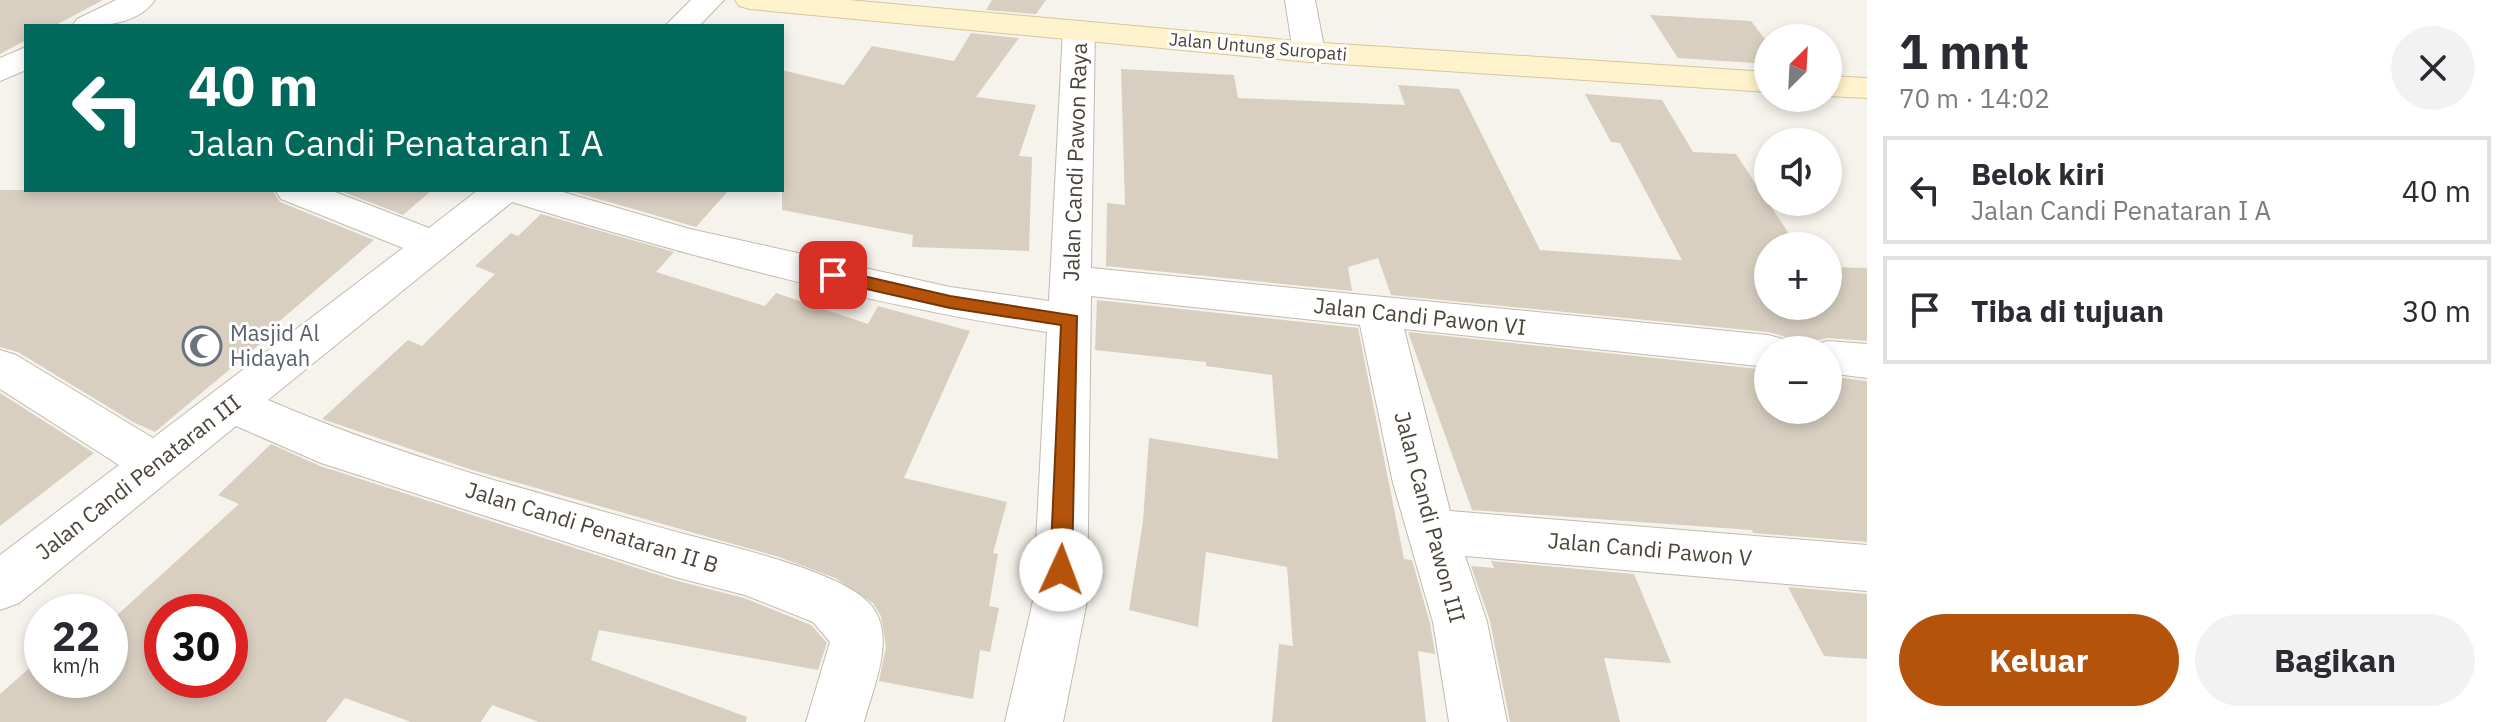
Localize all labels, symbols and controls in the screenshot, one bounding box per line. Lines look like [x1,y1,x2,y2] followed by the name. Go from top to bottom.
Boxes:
[1899,20,2029,82] text: 1 mnt
[1754,24,1842,112] north arrow
[1754,24,1842,424] map controls
[2391,26,2475,110] button: close
[1168,27,1348,66] street label: Jalan Untung Suropati
[1056,42,1093,282] street label: Jalan Candi Pawon Raya
[188,49,318,121] text: 40 m
[56,56,160,160] icon: left
[1899,81,2050,115] text: 70 m · 14:02
[188,119,604,166] text: Jalan Candi Penataran I A
[1754,128,1842,216] button: sound
[1971,154,2105,193] text: Belok kiri
[1903,168,1947,212] icon: left
[2402,171,2471,210] text: 40 m
[1971,193,2271,227] text: Jalan Candi Penataran I A
[1754,232,1842,320] button: +
[799,241,867,309] pin
[811,253,855,297] icon: arrive
[1903,288,1947,332] icon: arrive
[1312,290,1528,341] street label: Jalan Candi Pawon VI
[1971,291,2164,330] text: Tiba di tujuan
[2402,291,2471,330] text: 30 m
[230,318,319,372] place label: Masjid Al Hidayah
[181,325,223,367] mosque icon: Masjid Al Hidayah
[1754,336,1842,424] button: −
[29,388,246,566] street label: Jalan Candi Penataran III
[1388,408,1473,626] street label: Jalan Candi Pawon III
[462,474,722,579] street label: Jalan Candi Penataran II B
[1547,525,1753,572] street label: Jalan Candi Pawon V
[1019,528,1103,612] position arrow
[144,594,248,698] speed limit sign: 30
[52,610,100,662] text: 22
[1899,614,2179,706] button: Keluar
[2195,614,2475,706] button: Bagikan
[52,652,100,679] text: km/h

